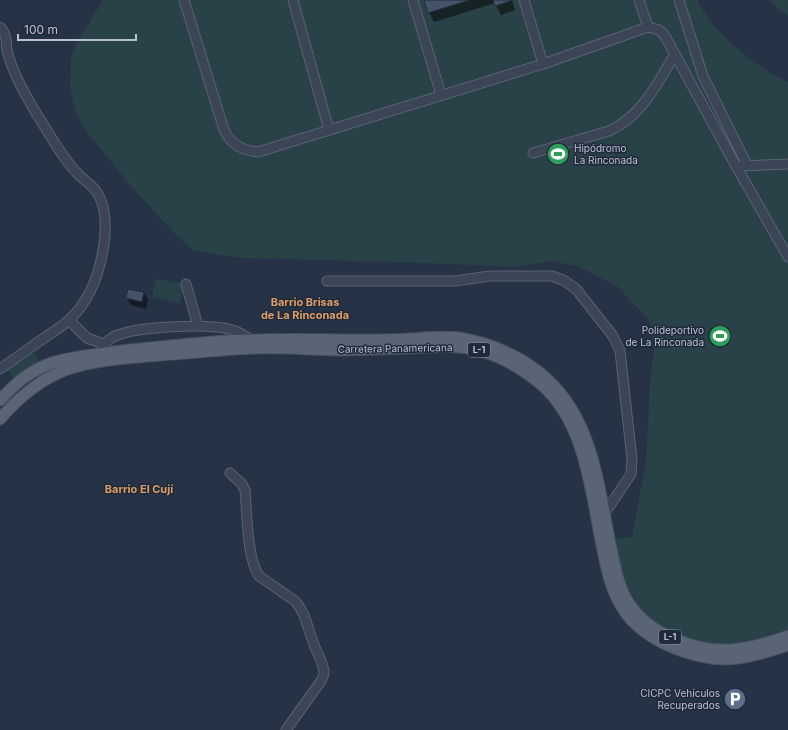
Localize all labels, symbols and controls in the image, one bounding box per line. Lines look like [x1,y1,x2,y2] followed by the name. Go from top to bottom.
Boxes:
[18,16,136,42] scale bar
[24,22,58,37] text: 100 m
[545,141,571,167] sports icon: Hipódromo La Rinconada
[574,142,638,166] place label: Hipódromo La Rinconada
[261,295,349,322] district label: Barrio Brisas de La Rinconada
[707,323,733,349] sports icon: Polideportivo de La Rinconada
[625,324,704,348] place label: Polideportivo de La Rinconada
[337,341,453,355] street label: Carretera Panamericana
[468,343,490,357] road number: L-1
[105,482,174,496] district label: Barrio El Cují
[659,630,681,644] road number: L-1
[722,686,748,712] parking icon: CICPC Vehículos Recuperados
[640,687,720,711] place label: CICPC Vehículos Recuperados

